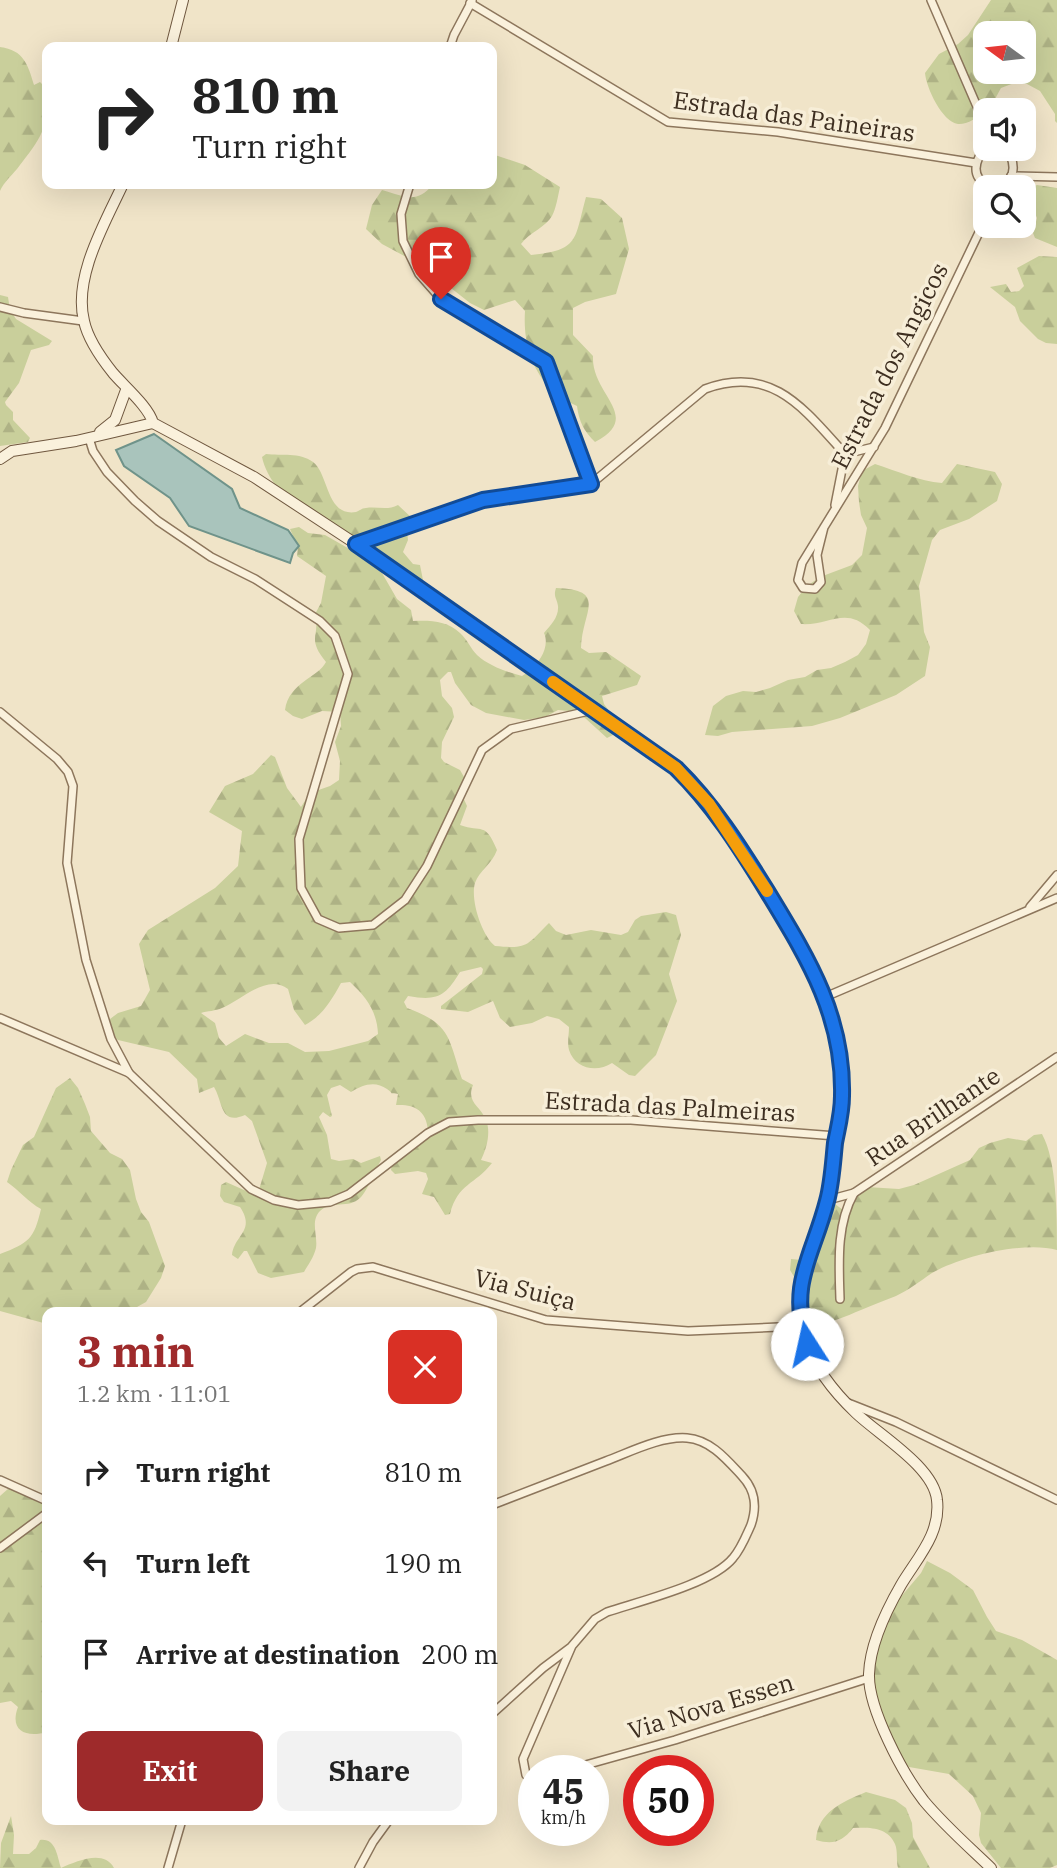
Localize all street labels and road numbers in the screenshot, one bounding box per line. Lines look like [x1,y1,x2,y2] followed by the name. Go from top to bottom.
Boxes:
[671,83,917,149] street label: Estrada das Paineiras
[823,257,955,474] street label: Estrada dos Angicos
[859,1059,1006,1173] street label: Rua Brilhante
[544,1083,796,1129] street label: Estrada das Palmeiras
[471,1261,579,1317] street label: Via Suiça
[624,1666,797,1746] street label: Via Nova Essen

